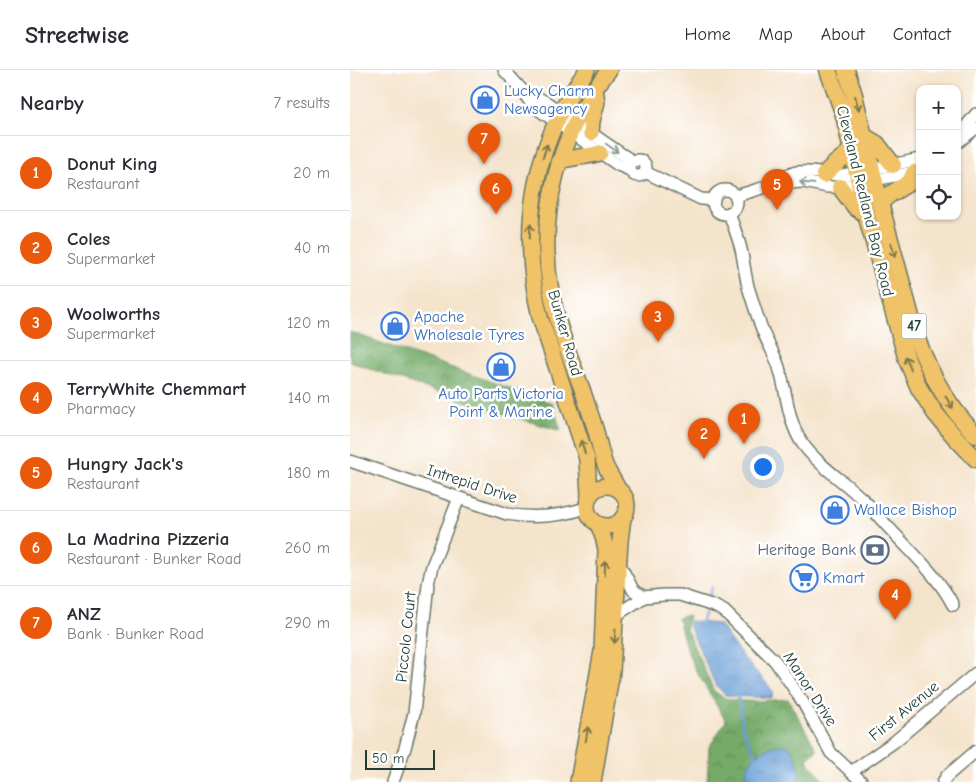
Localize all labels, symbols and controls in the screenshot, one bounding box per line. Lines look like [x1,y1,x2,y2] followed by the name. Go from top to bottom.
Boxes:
[25,21,129,49] text: Streetwise
[684,24,731,45] text: Home
[759,24,793,45] text: Map
[821,24,865,45] text: About
[893,24,951,45] text: Contact
[504,82,594,118] place label: Lucky Charm Newsagency
[470,85,500,115] shop icon: Lucky Charm Newsagency
[916,85,961,220] map controls
[916,85,961,130] button: +
[20,91,84,115] text: Nearby
[273,94,330,112] text: 7 results
[852,94,862,110] one-way arrow
[833,104,897,298] street label: Cleveland Redland Bay Road
[468,123,500,164] pin: 7
[916,130,961,175] button: −
[605,143,619,153] one-way arrow
[541,144,550,160] one-way arrow
[67,153,158,175] text: Donut King
[33,164,39,182] text: 1
[293,164,330,182] text: 20 m
[761,169,793,210] pin: 5
[480,173,512,214] pin: 6
[67,175,139,193] text: Restaurant
[916,175,961,220] button: locate
[799,178,815,188] one-way arrow
[526,223,535,239] one-way arrow
[67,228,110,250] text: Coles
[32,239,40,257] text: 2
[294,239,330,257] text: 40 m
[889,242,898,258] one-way arrow
[67,250,155,268] text: Supermarket
[544,288,586,378] street label: Bunker Road
[642,301,674,342] pin: 3
[67,303,160,325] text: Woolworths
[414,308,525,344] place label: Apache Wholesale Tyres
[380,311,410,341] shop icon: Apache Wholesale Tyres
[32,314,40,332] text: 3
[287,314,330,332] text: 120 m
[902,314,926,338] road number: 47
[67,325,155,343] text: Supermarket
[486,352,516,382] shop icon: Auto Parts Victoria Point & Marine
[903,356,912,371] one-way arrow
[67,378,246,400] text: TerryWhite Chemmart
[438,385,564,421] place label: Auto Parts Victoria Point & Marine
[32,389,40,407] text: 4
[288,389,330,407] text: 140 m
[944,394,954,408] one-way arrow
[67,400,136,418] text: Pharmacy
[728,403,760,444] pin: 1
[688,418,720,459] pin: 2
[578,440,587,456] one-way arrow
[67,453,183,475] text: Hungry Jack's
[750,454,776,480] your location
[424,461,520,507] street label: Intrepid Drive
[32,464,40,482] text: 5
[287,464,330,482] text: 180 m
[67,475,139,493] text: Restaurant
[820,495,850,525] shop icon: Wallace Bishop
[854,501,957,519] place label: Wallace Bishop
[67,528,229,550] text: La Madrina Pizzeria
[860,535,890,565] bank icon: Heritage Bank
[32,539,40,557] text: 6
[285,539,330,557] text: 260 m
[757,541,856,559] place label: Heritage Bank
[67,550,241,568] text: Restaurant · Bunker Road
[601,560,610,576] one-way arrow
[789,563,819,593] supermarket icon: Kmart
[823,569,865,587] place label: Kmart
[879,579,911,620] pin: 4
[392,590,420,683] street label: Piccolo Court
[67,603,101,625] text: ANZ
[32,614,40,632] text: 7
[285,614,330,632] text: 290 m
[67,625,204,643] text: Bank · Bunker Road
[610,627,619,643] one-way arrow
[779,648,841,730] street label: Manor Drive
[865,677,943,745] street label: First Avenue
[582,726,592,742] one-way arrow
[365,747,435,770] scale bar
[372,750,404,767] text: 50 m

